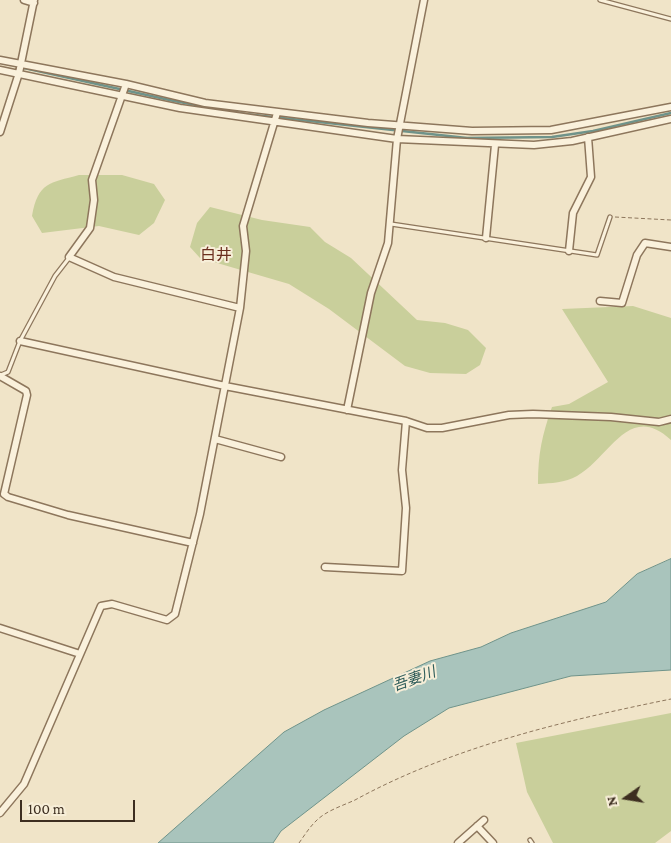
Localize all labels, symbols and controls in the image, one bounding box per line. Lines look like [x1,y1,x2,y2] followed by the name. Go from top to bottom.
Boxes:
[200,245,232,265] district label: 白井
[390,663,438,695] water label: 吾妻川
[601,773,651,823] north arrow
[22,790,138,822] scale bar
[603,795,620,808] text: N
[28,801,65,817] text: 100 m

